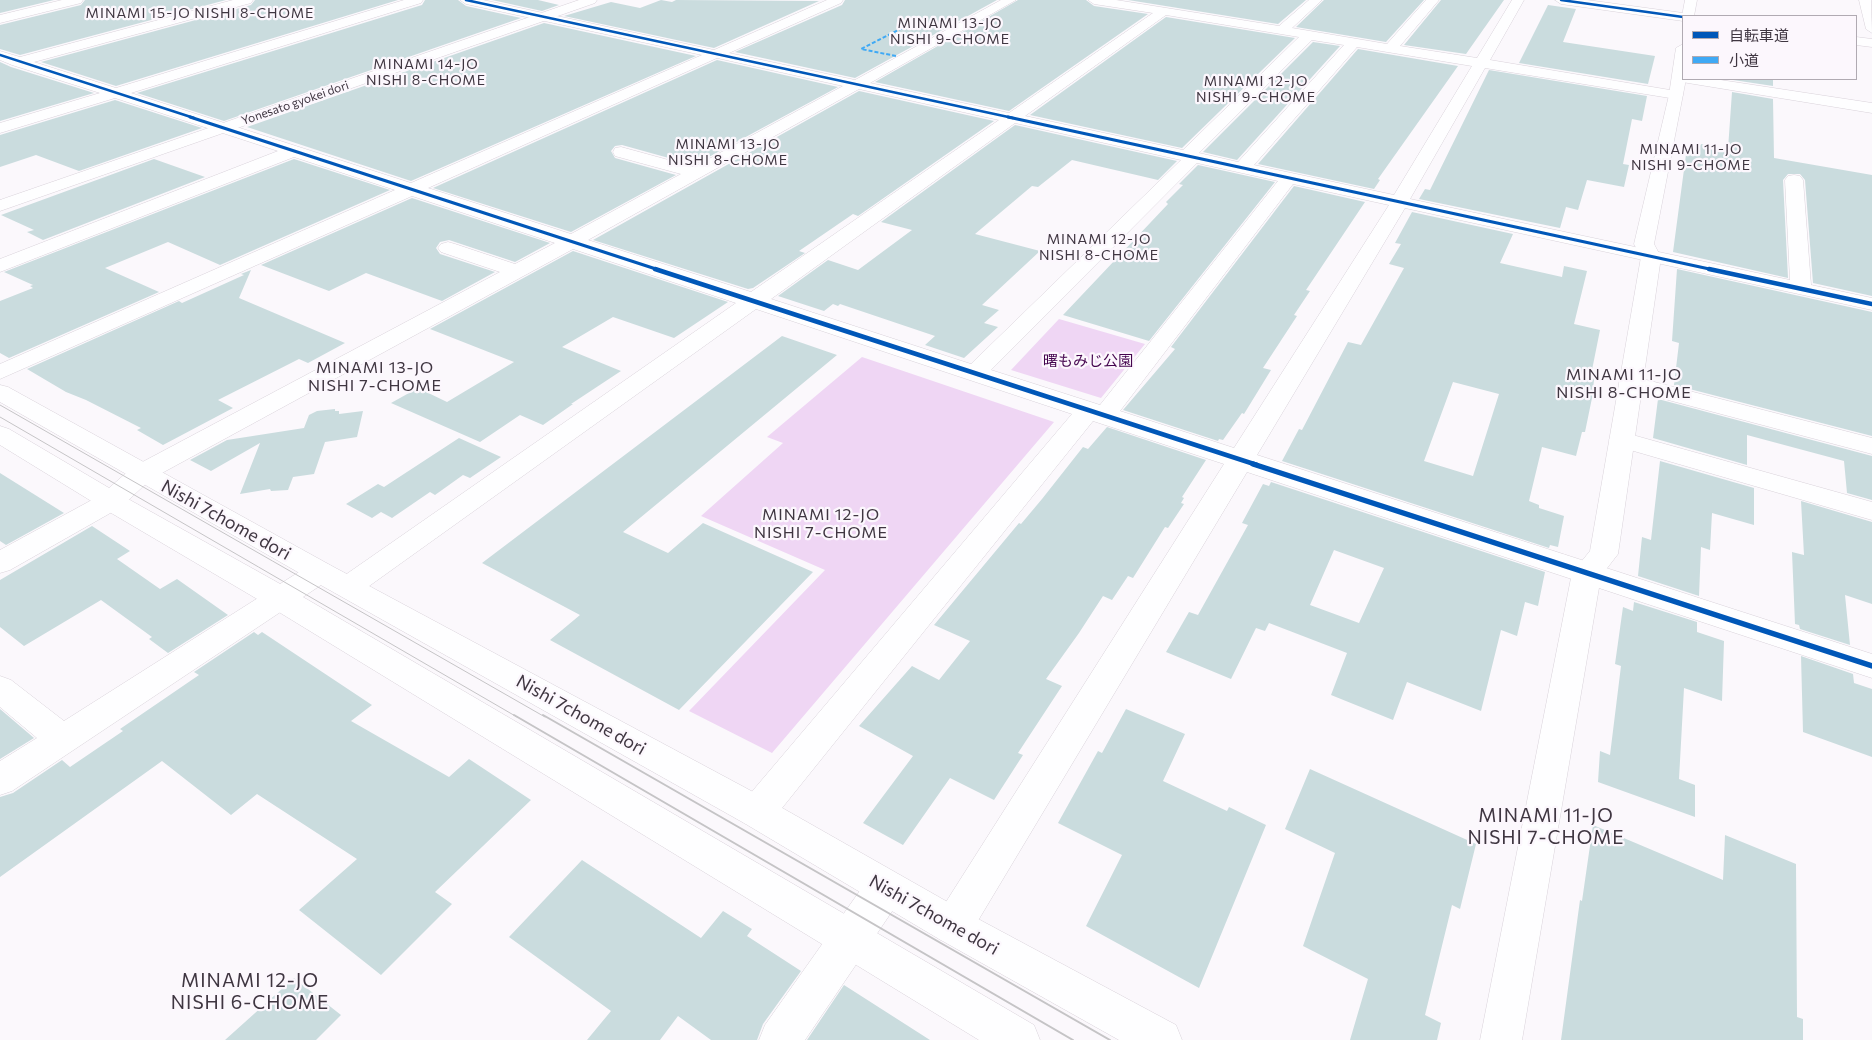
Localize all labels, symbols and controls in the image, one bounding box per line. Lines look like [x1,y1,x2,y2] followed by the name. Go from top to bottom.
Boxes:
[82,5,318,21] district label: MINAMI 15-JO NISHI 8-CHOME
[888,15,1012,48] district label: MINAMI 13-JO NISHI 9-CHOME
[1682,15,1857,80] legend
[1729,26,1789,44] text: 自転車道
[1729,51,1759,69] text: 小道
[364,56,488,88] district label: MINAMI 14-JO NISHI 8-CHOME
[1194,73,1318,105] district label: MINAMI 12-JO NISHI 9-CHOME
[239,78,351,128] street label: Yonesato gyokei dori
[666,136,790,168] district label: MINAMI 13-JO NISHI 8-CHOME
[1629,141,1753,174] district label: MINAMI 11-JO NISHI 9-CHOME
[1037,231,1161,264] district label: MINAMI 12-JO NISHI 8-CHOME
[1043,352,1133,370] park label: 曙もみじ公園
[306,358,444,396] district label: MINAMI 13-JO NISHI 7-CHOME
[1555,365,1693,403] district label: MINAMI 11-JO NISHI 8-CHOME
[157,475,295,565] street label: Nishi 7chome dori
[752,505,890,543] district label: MINAMI 12-JO NISHI 7-CHOME
[512,670,650,760] street label: Nishi 7chome dori
[1466,805,1626,849] district label: MINAMI 11-JO NISHI 7-CHOME
[865,870,1003,960] street label: Nishi 7chome dori
[169,970,331,1014] district label: MINAMI 12-JO NISHI 6-CHOME

